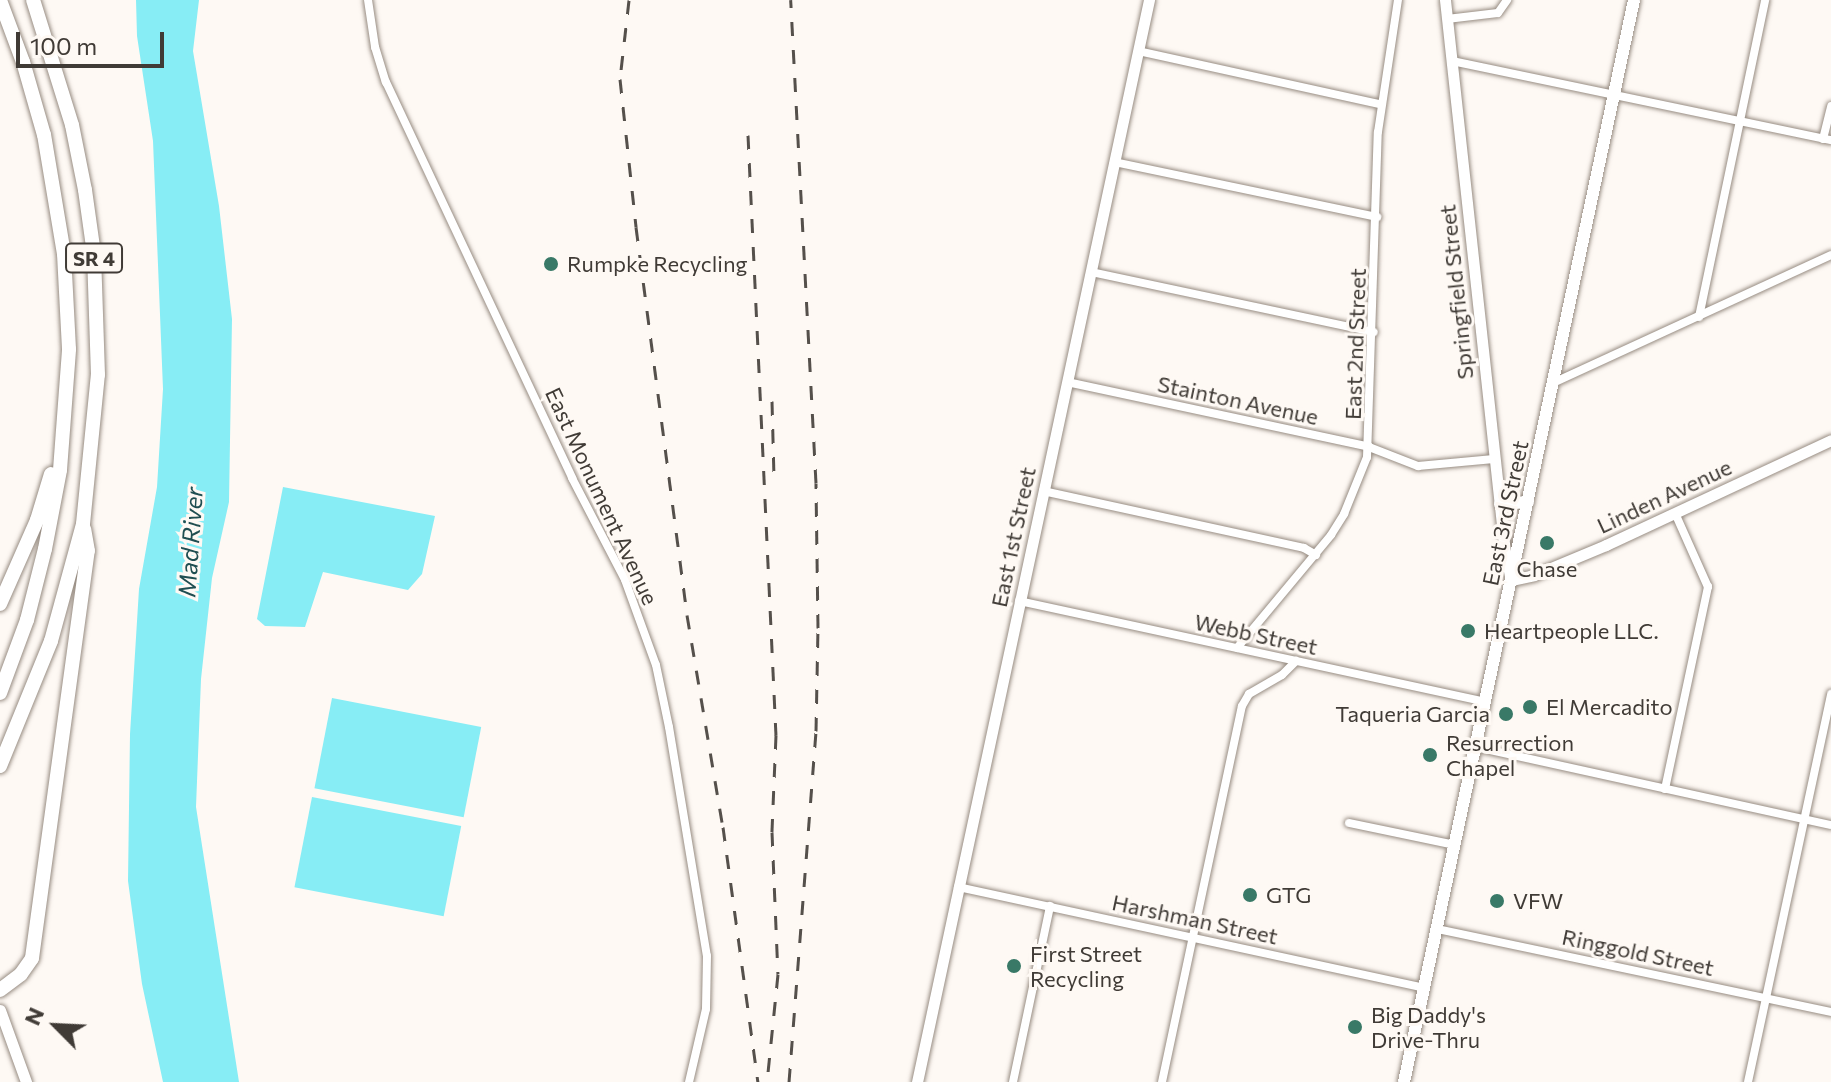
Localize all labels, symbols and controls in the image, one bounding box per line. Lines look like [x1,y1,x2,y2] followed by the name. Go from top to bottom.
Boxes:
[20,16,168,66] scale bar
[30,31,97,60] text: 100 m
[1434,203,1478,381] street label: Springfield Street
[64,242,124,274] road number: SR 4
[567,251,748,277] place label: Rumpke Recycling
[542,255,560,273] marker: Rumpke Recycling
[1339,268,1371,420] street label: East 2nd Street
[1155,370,1321,430] street label: Stainton Avenue
[540,383,664,609] street label: East Monument Avenue
[1477,438,1533,588] street label: East 3rd Street
[1593,453,1735,539] street label: Linden Avenue
[985,465,1041,609] street label: East 1st Street
[172,486,208,598] water label: Mad River
[1538,534,1556,552] marker: Chase
[1517,556,1577,582] place label: Chase
[1192,608,1320,660] street label: Webb Street
[1484,618,1659,644] place label: Heartpeople LLC.
[1459,622,1477,640] marker: Heartpeople LLC.
[1546,694,1673,720] place label: El Mercadito
[1521,698,1539,716] marker: El Mercadito
[1335,701,1490,727] place label: Taqueria Garcia
[1497,705,1515,723] marker: Taqueria Garcia
[1446,729,1574,780] place label: Resurrection Chapel
[1421,746,1439,764] marker: Resurrection Chapel
[1266,882,1311,908] place label: GTG
[1241,886,1259,904] marker: GTG
[1513,888,1563,914] place label: VFW
[1110,889,1280,949] street label: Harshman Street
[1488,892,1506,910] marker: VFW
[1560,923,1716,981] street label: Ringgold Street
[1030,940,1142,992] place label: First Street Recycling
[1005,957,1023,975] marker: First Street Recycling
[16,986,96,1066] north arrow
[1371,1001,1486,1052] place label: Big Daddy's Drive-Thru
[18,1003,49,1029] text: N
[1346,1018,1364,1036] marker: Big Daddy's Drive-Thru

